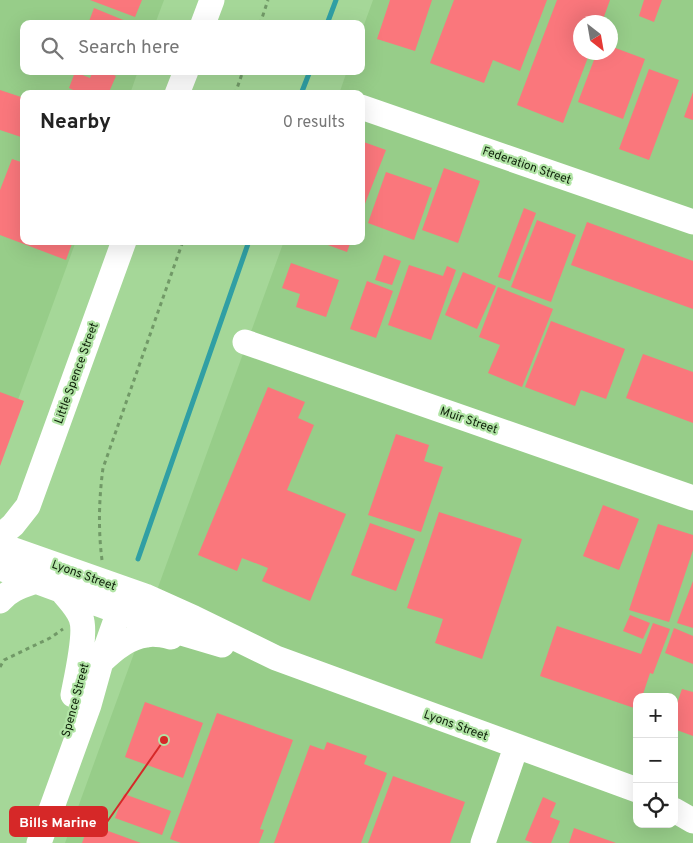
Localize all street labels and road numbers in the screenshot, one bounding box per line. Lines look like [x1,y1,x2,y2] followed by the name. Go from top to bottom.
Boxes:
[480,143,573,189] street label: Federation Street
[51,320,103,426] street label: Little Spence Street
[438,404,500,438] street label: Muir Street
[49,557,118,595] street label: Lyons Street
[58,661,94,739] street label: Spence Street
[421,707,490,745] street label: Lyons Street

